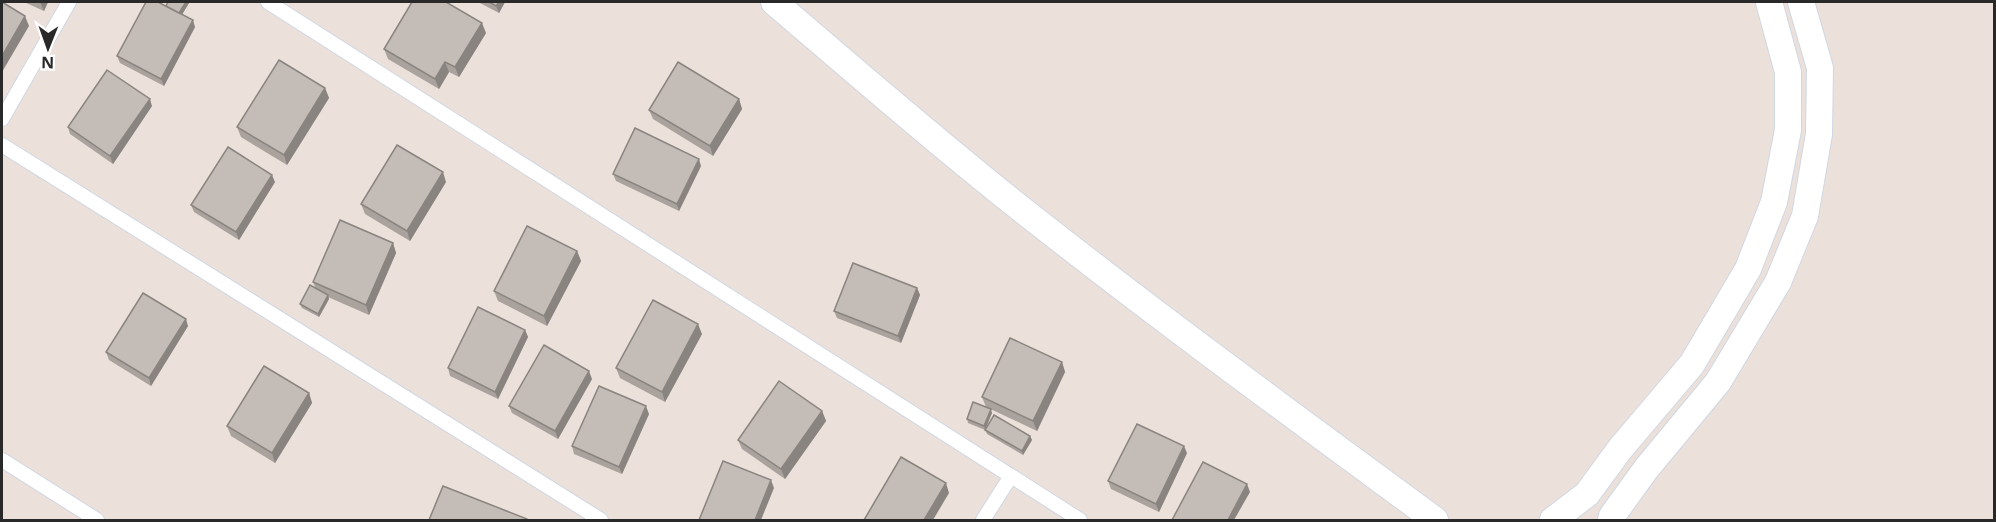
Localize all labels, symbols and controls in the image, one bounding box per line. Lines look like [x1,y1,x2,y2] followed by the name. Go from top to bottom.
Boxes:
[18,18,78,78] north arrow
[41,52,54,74] text: N

